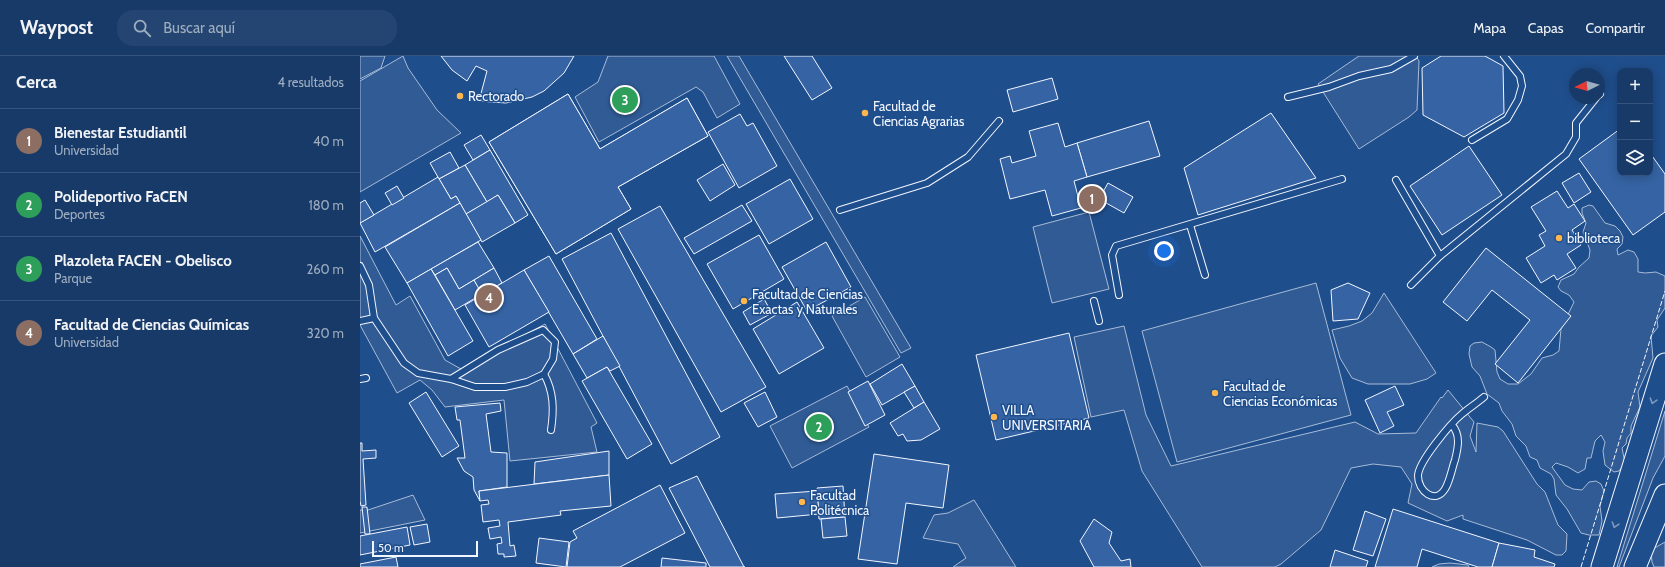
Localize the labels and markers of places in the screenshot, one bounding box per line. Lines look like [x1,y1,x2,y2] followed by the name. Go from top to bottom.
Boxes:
[612,85,638,115] pin: 3
[468,88,524,104] place label: Rectorado
[455,91,465,101] marker: Rectorado
[873,98,965,129] place label: Facultad de Ciencias Agrarias
[860,108,870,118] marker: Facultad de Ciencias Agrarias
[1079,184,1105,214] pin: 1
[1567,230,1621,246] place label: biblioteca
[1554,233,1564,243] marker: biblioteca
[476,283,502,313] pin: 4
[752,286,864,317] place label: Facultad de Ciencias Exactas y Naturales
[739,296,749,306] marker: Facultad de Ciencias Exactas y Naturales
[1223,378,1338,409] place label: Facultad de Ciencias Económicas
[1210,388,1220,398] marker: Facultad de Ciencias Económicas
[1002,402,1091,433] place label: VILLA UNIVERSITARIA
[806,412,832,442] pin: 2
[989,412,999,422] marker: VILLA UNIVERSITARIA
[810,487,870,518] place label: Facultad Politécnica
[797,497,807,507] marker: Facultad Politécnica

